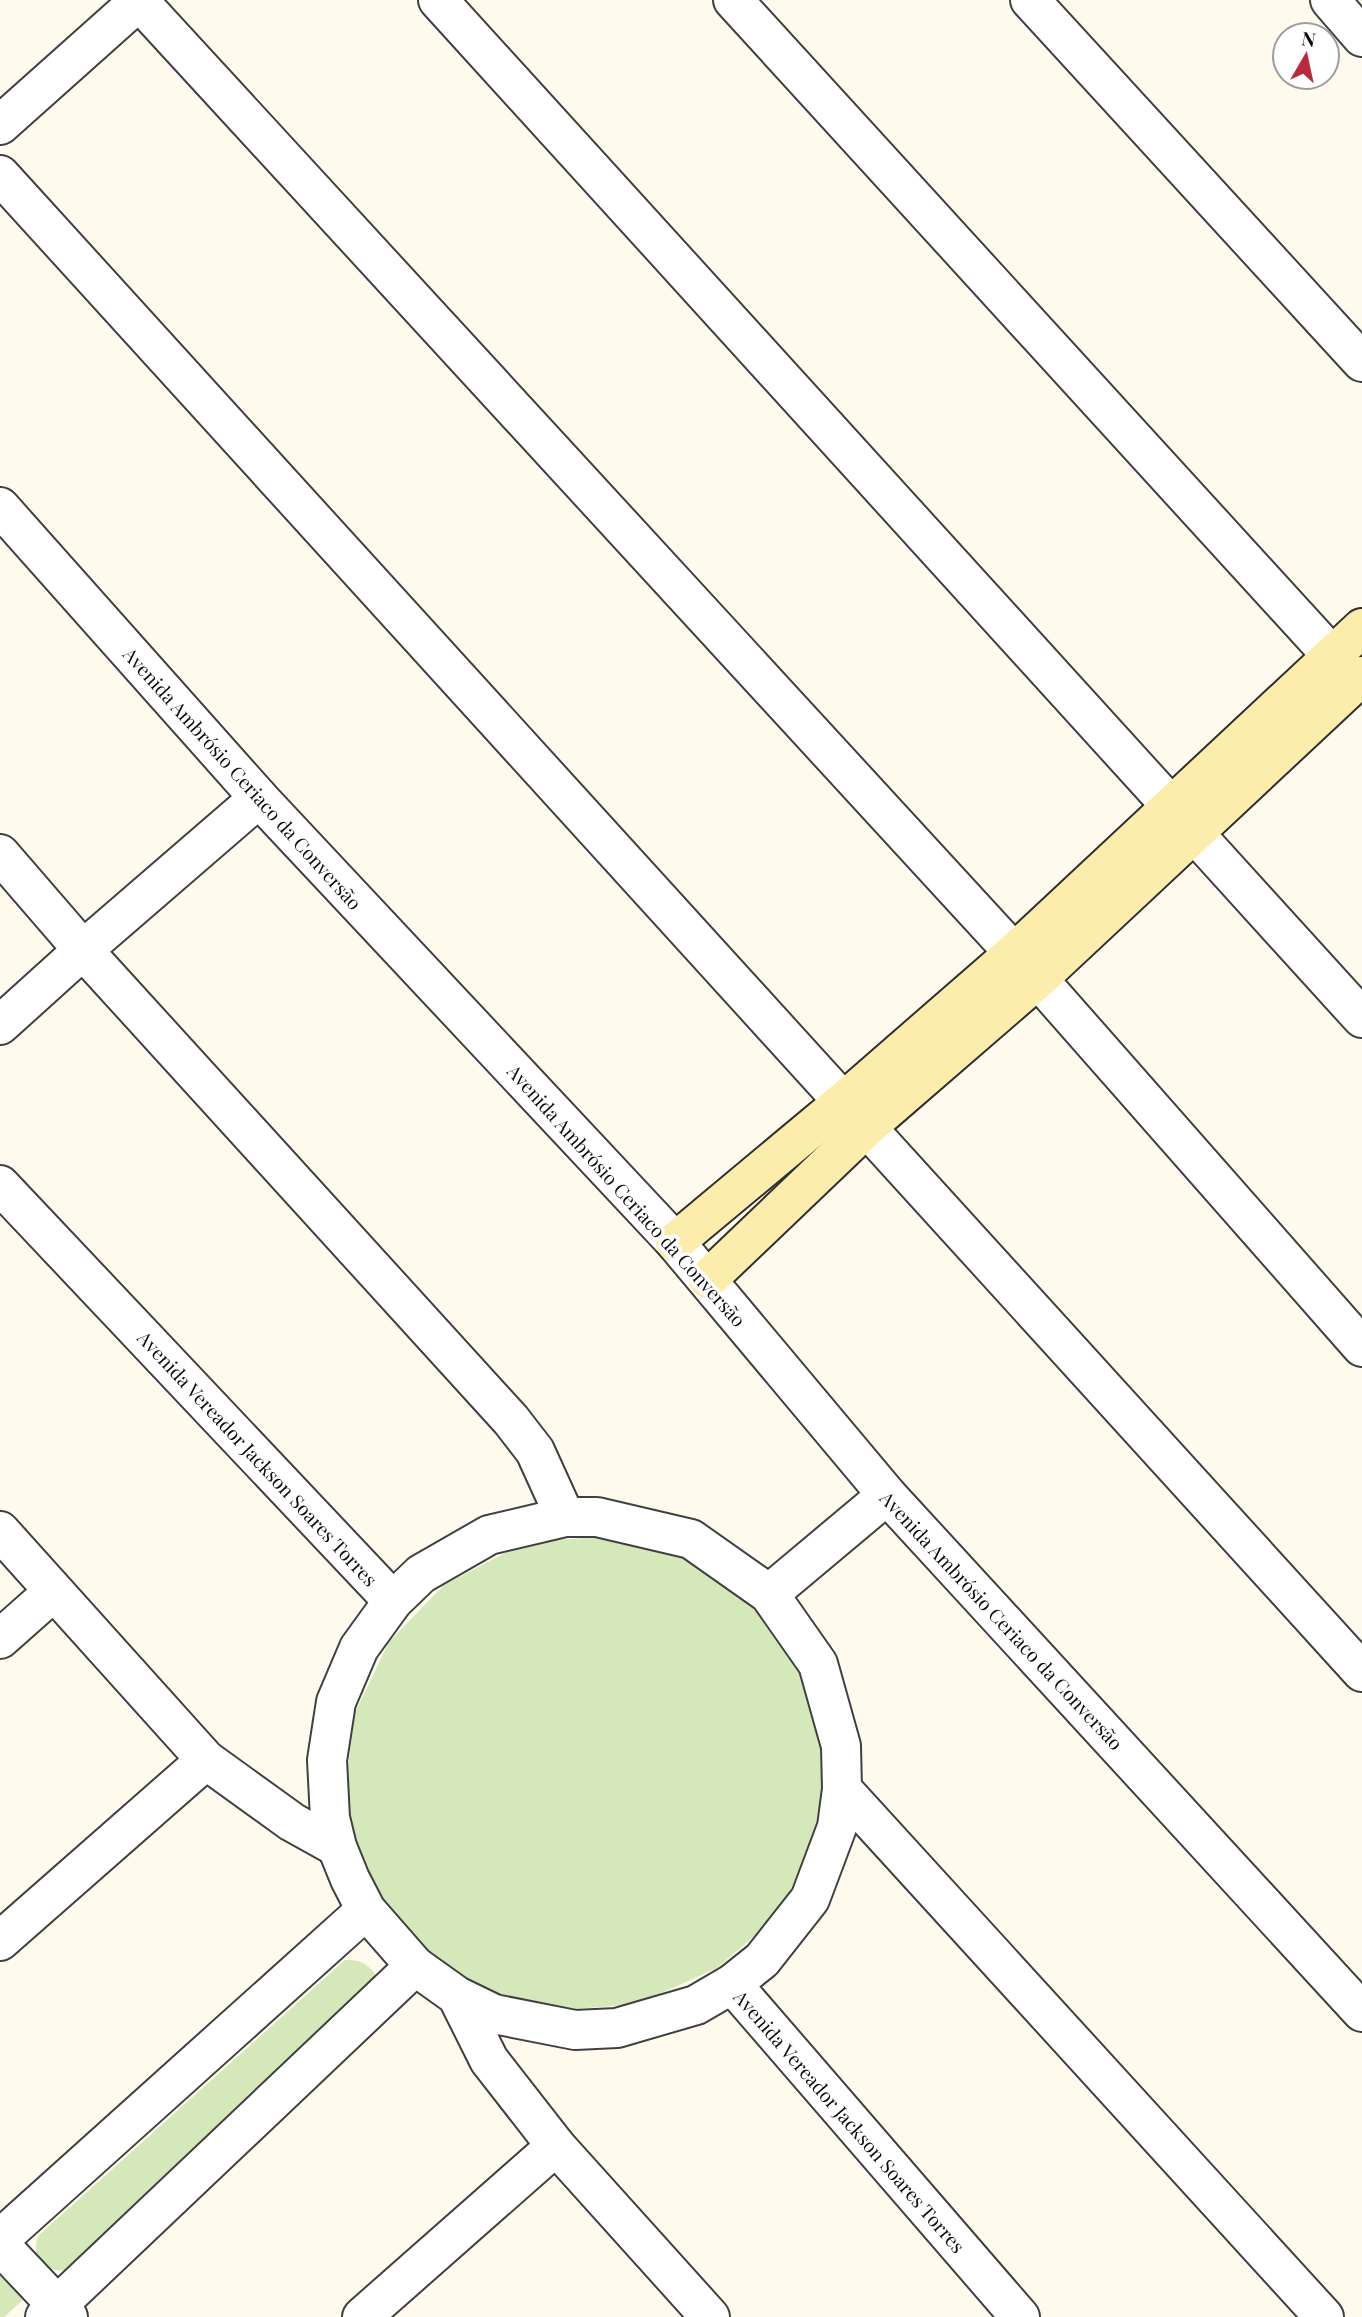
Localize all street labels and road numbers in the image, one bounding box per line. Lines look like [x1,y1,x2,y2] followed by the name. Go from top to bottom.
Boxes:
[117,640,368,915] street label: Avenida Ambrósio Ceriaco da Conversão
[501,1057,752,1332] street label: Avenida Ambrósio Ceriaco da Conversão
[132,1324,384,1591] street label: Avenida Vereador Jackson Soares Torres
[874,1484,1129,1755] street label: Avenida Ambrósio Ceriaco da Conversão
[728,1983,971,2258] street label: Avenida Vereador Jackson Soares Torres

